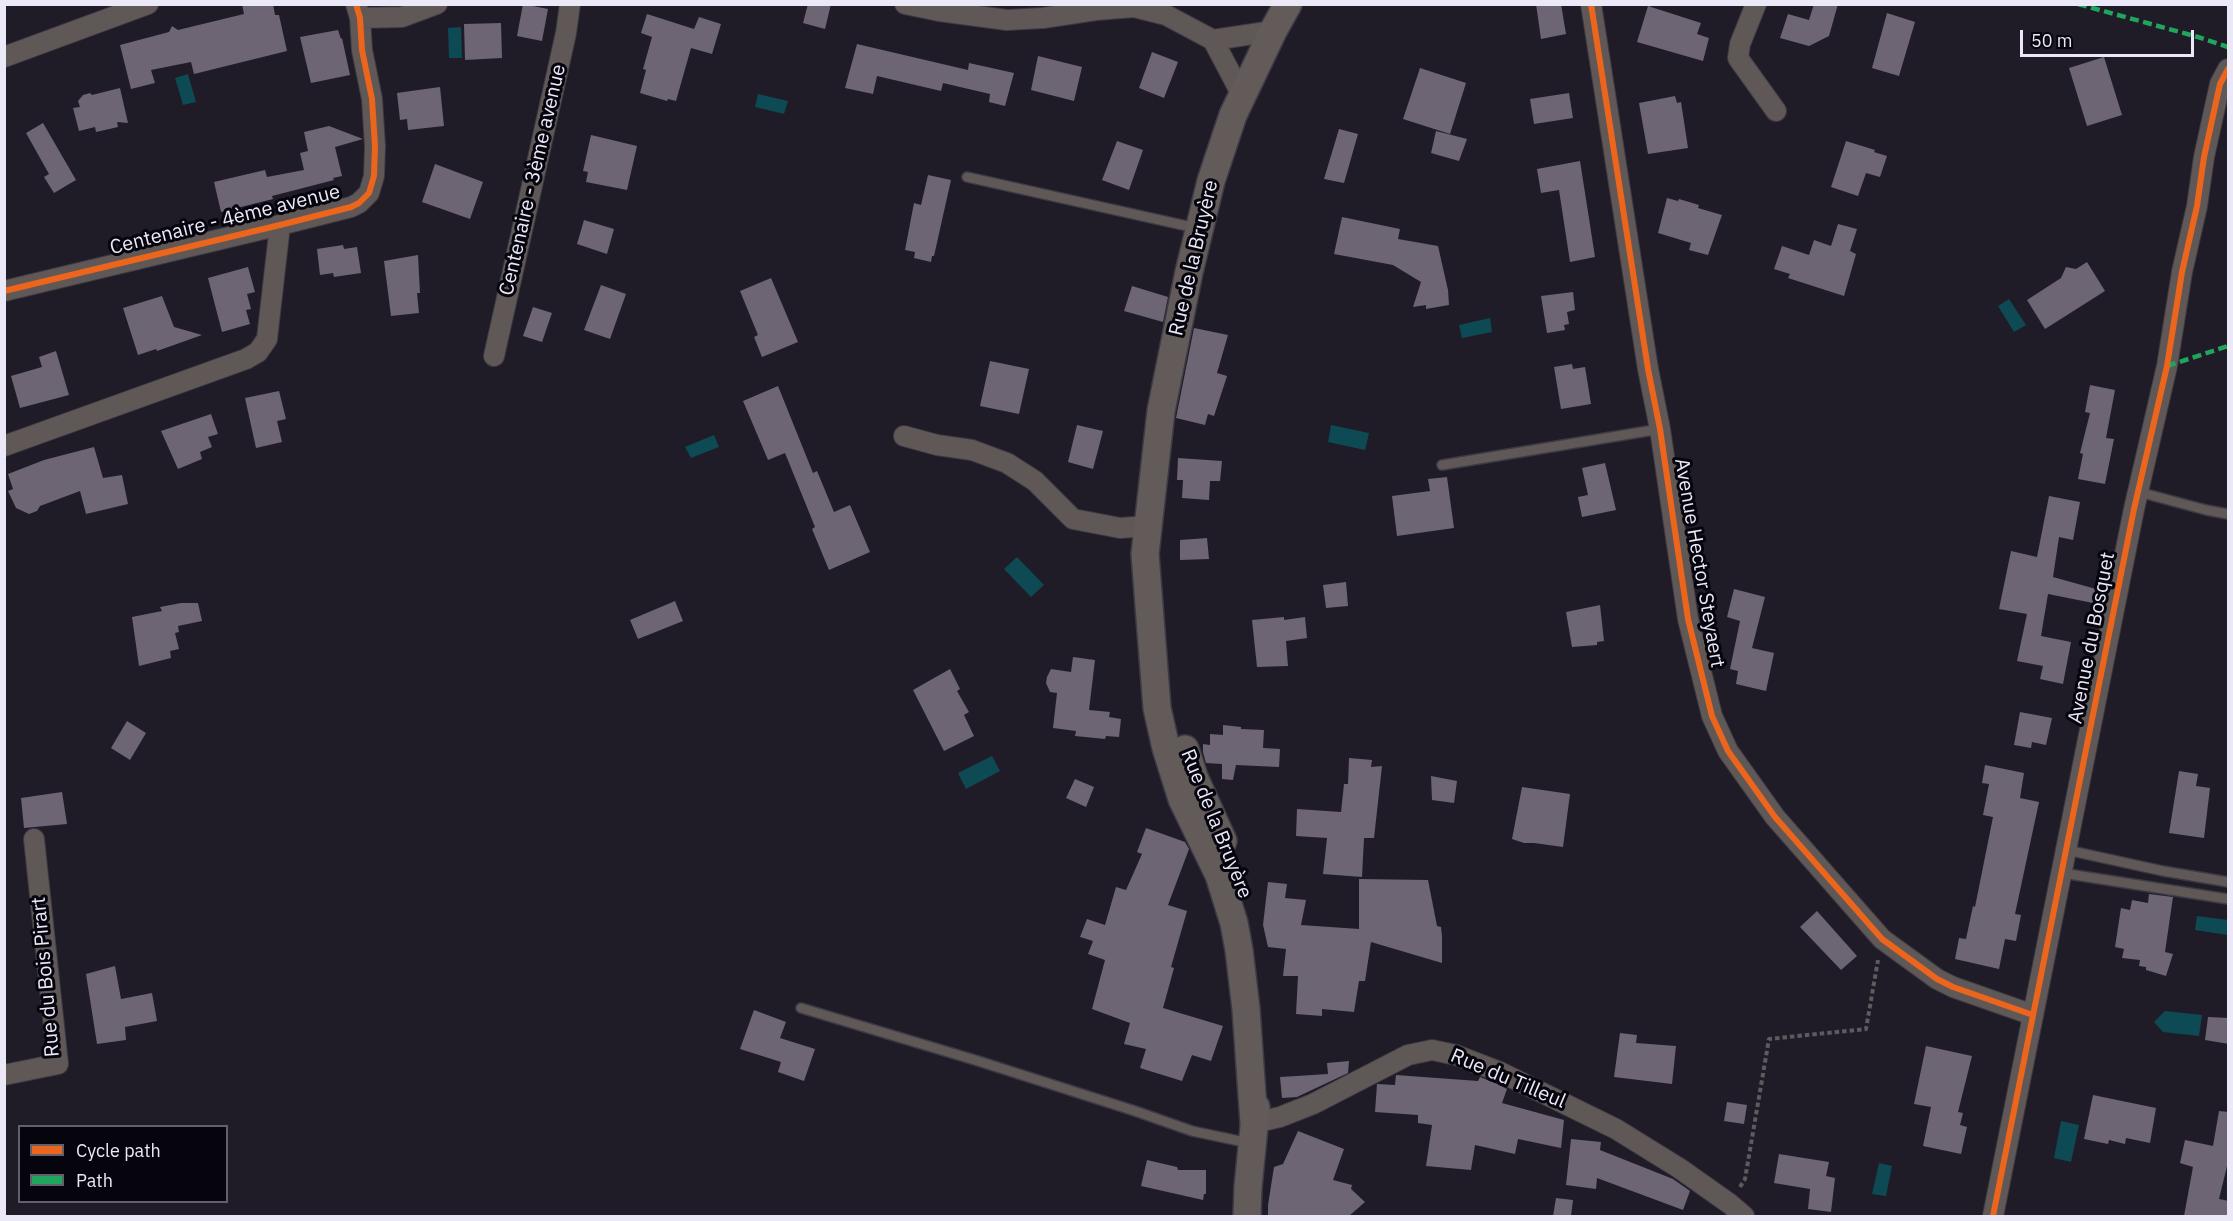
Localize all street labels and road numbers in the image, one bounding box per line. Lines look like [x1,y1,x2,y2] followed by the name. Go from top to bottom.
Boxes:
[495,62,571,298] street label: Centenaire - 3ème avenue
[1164,178,1224,338] street label: Rue de la Bruyère
[107,180,343,260] street label: Centenaire - 4ème avenue
[1669,456,1729,670] street label: Avenue Hector Steyaert
[2064,550,2120,726] street label: Avenue du Bosquet
[1175,746,1257,902] street label: Rue de la Bruyère
[27,896,65,1058] street label: Rue du Bois Pirart
[1447,1044,1569,1114] street label: Rue du Tilleul

